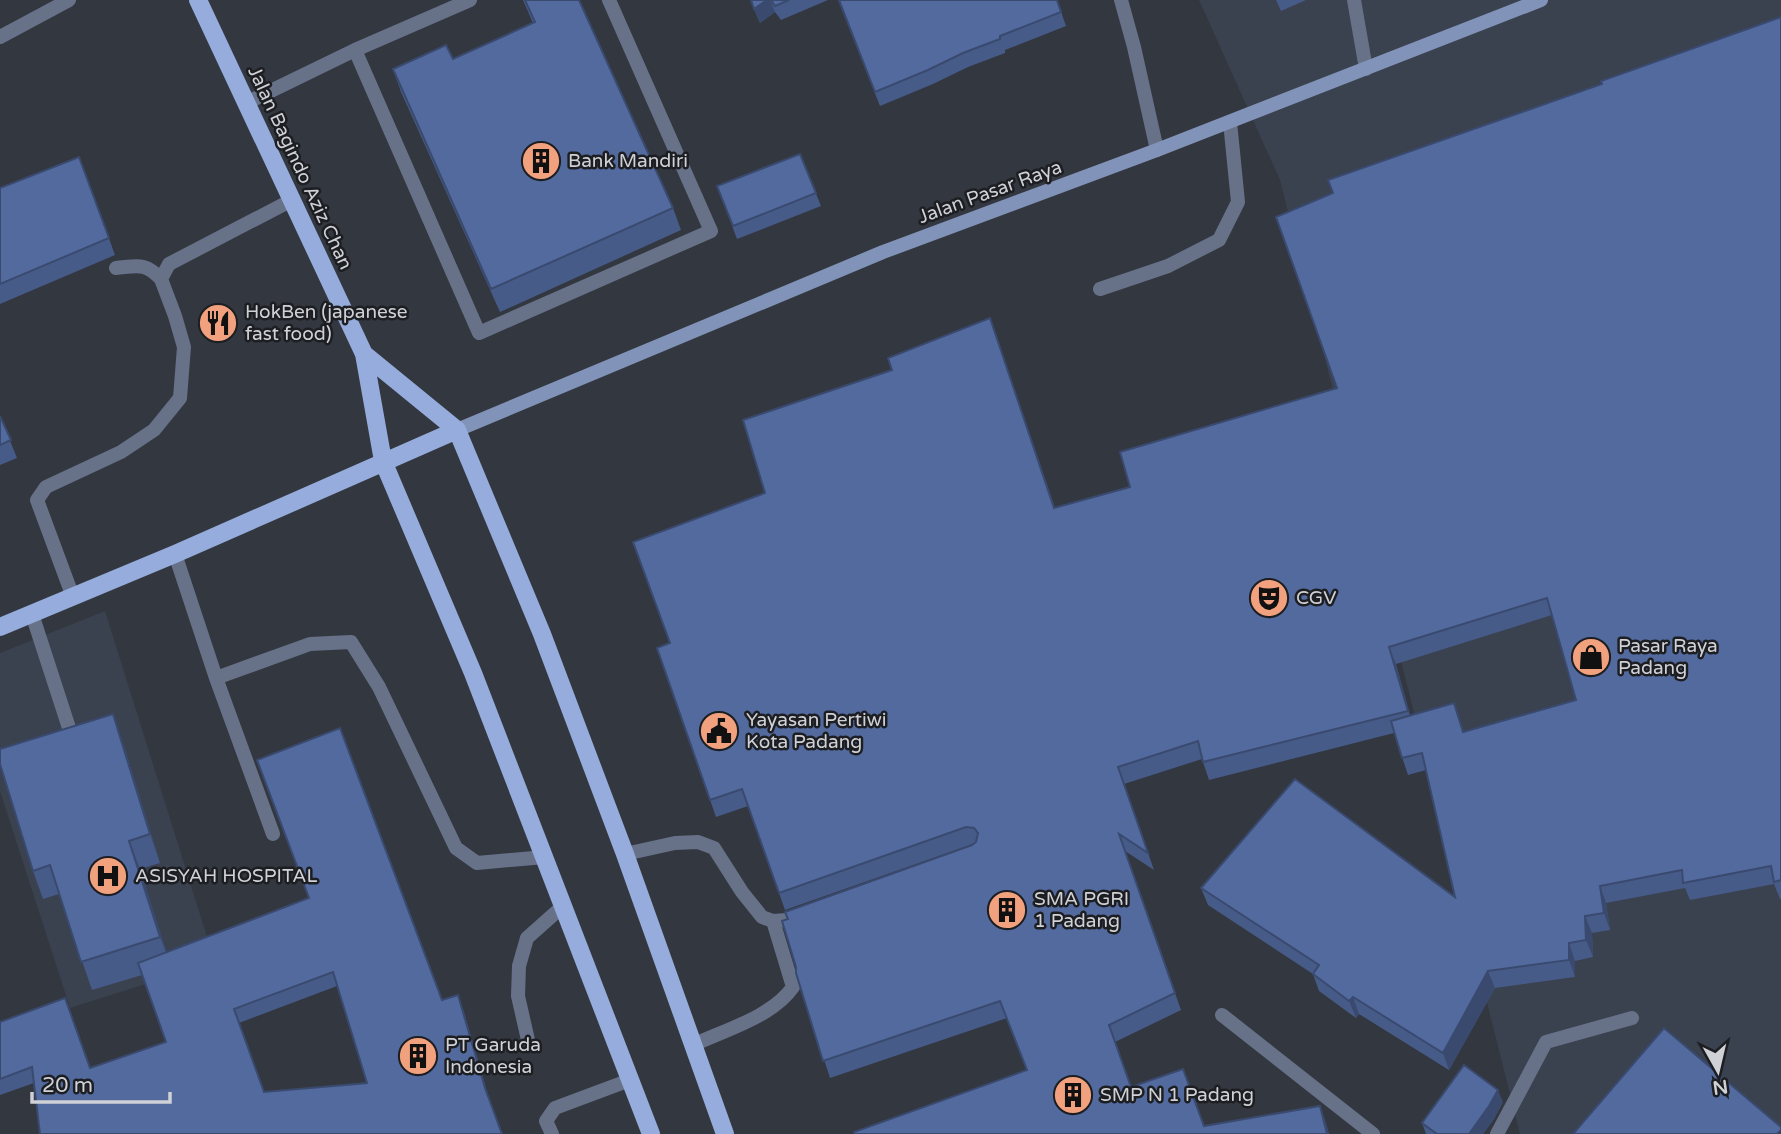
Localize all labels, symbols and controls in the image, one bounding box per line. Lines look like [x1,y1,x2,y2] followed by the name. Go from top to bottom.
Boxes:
[243,63,357,273] street label: Jalan Bagindo Aziz Chan
[520,140,562,182] building icon: Bank Mandiri
[568,150,688,172] place label: Bank Mandiri
[915,156,1065,228] street label: Jalan Pasar Raya
[245,301,408,345] place label: HokBen (japanese fast food)
[197,302,239,344] restaurant icon: HokBen (japanese fast food)
[1248,577,1290,619] theatre icon: CGV
[1296,587,1336,609] place label: CGV
[1618,635,1718,679] place label: Pasar Raya Padang
[1570,636,1612,678] shop icon: Pasar Raya Padang
[746,709,887,753] place label: Yayasan Pertiwi Kota Padang
[698,710,740,752] public building icon: Yayasan Pertiwi Kota Padang
[87,855,129,897] hospital icon: ASISYAH HOSPITAL
[135,865,318,887] place label: ASISYAH HOSPITAL
[1034,888,1129,932] place label: SMA PGRI 1 Padang
[986,889,1028,931] building icon: SMA PGRI 1 Padang
[445,1034,541,1078] place label: PT Garuda Indonesia
[397,1035,439,1077] building icon: PT Garuda Indonesia
[1683,1036,1753,1106] north arrow
[32,1060,170,1104] scale bar
[42,1073,93,1098] text: 20 m
[1052,1074,1094,1116] building icon: SMP N 1 Padang
[1711,1075,1729,1099] text: N
[1100,1084,1254,1106] place label: SMP N 1 Padang

